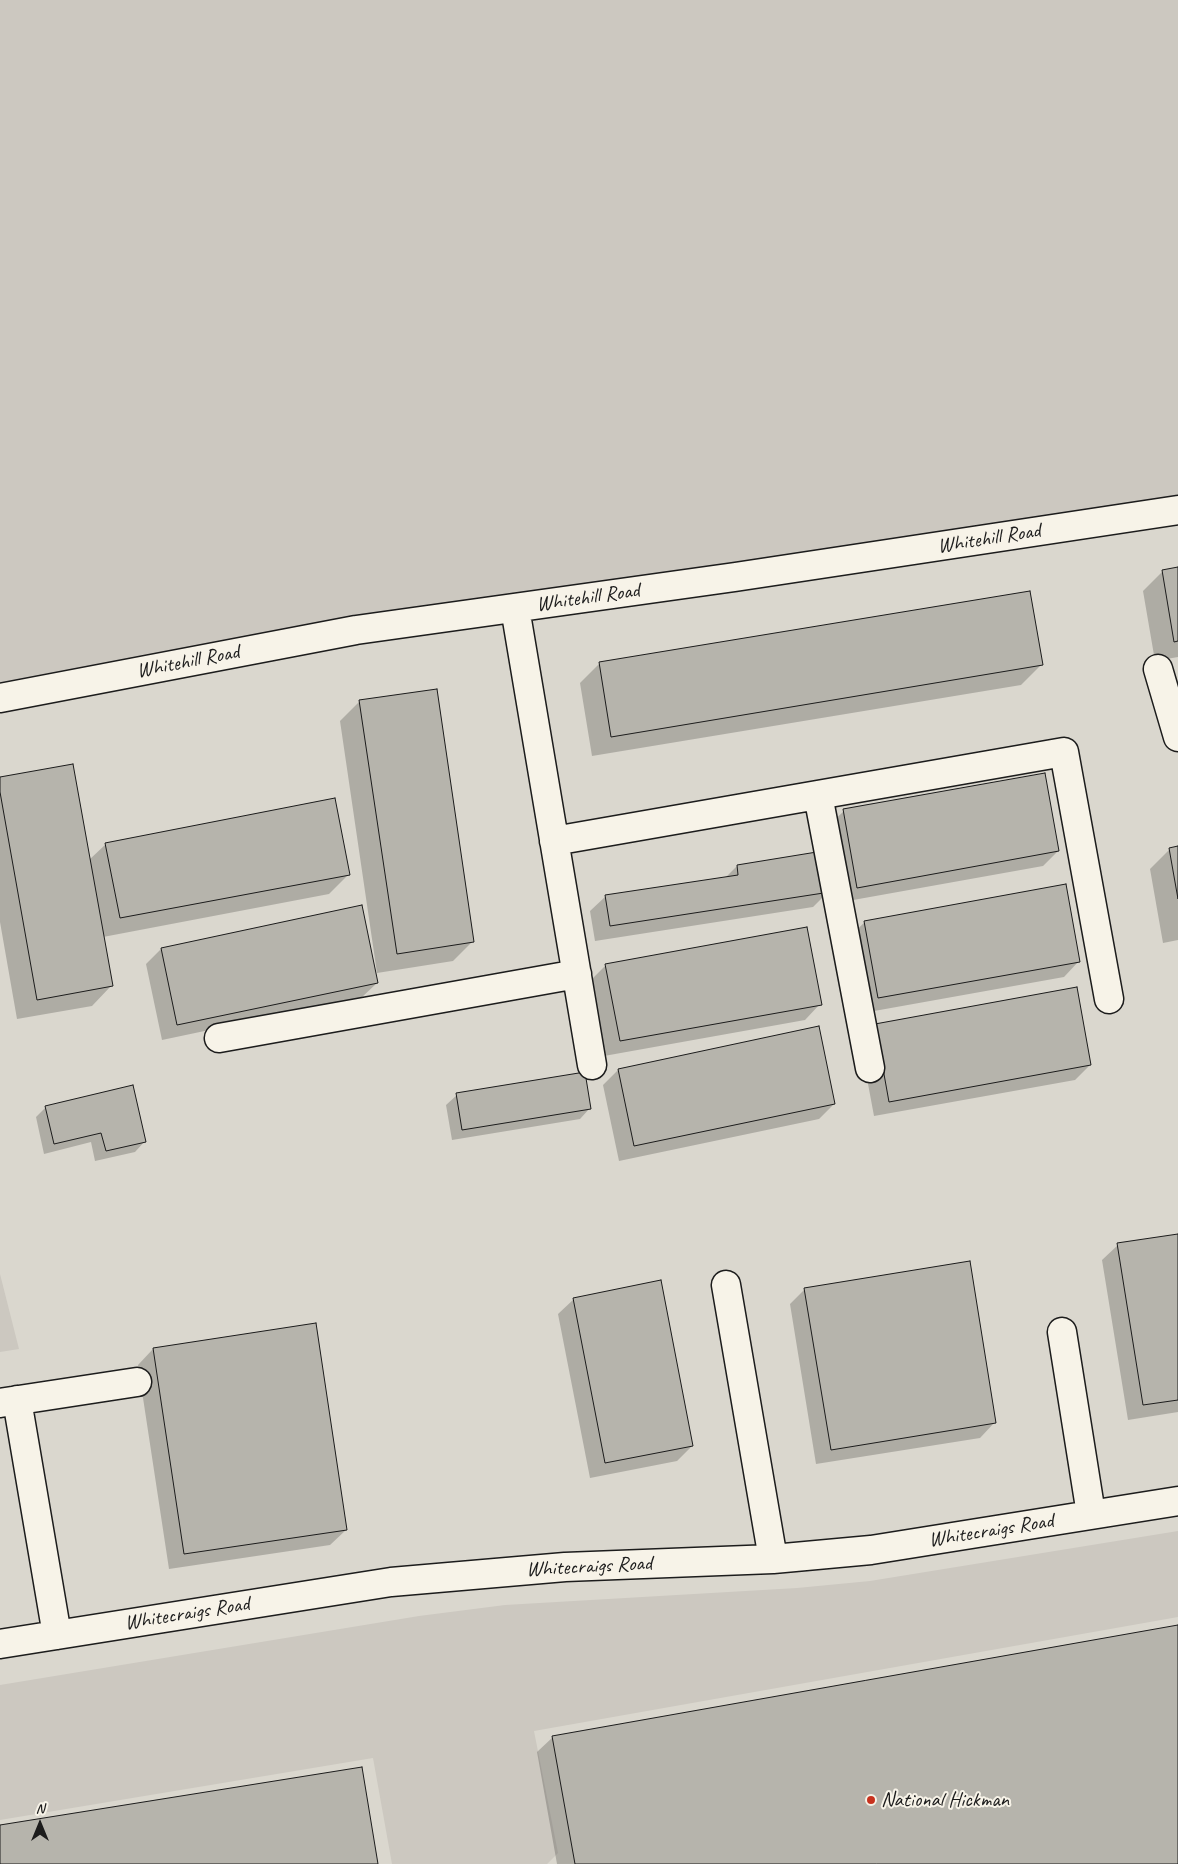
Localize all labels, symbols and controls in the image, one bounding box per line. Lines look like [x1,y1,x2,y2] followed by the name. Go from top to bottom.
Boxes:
[936,518,1042,560] street label: Whitehill Road
[535,578,641,618] street label: Whitehill Road
[135,640,241,684] street label: Whitehill Road
[927,1509,1055,1553] street label: Whitecraigs Road
[525,1551,653,1583] street label: Whitecraigs Road
[123,1592,251,1636] street label: Whitecraigs Road
[881,1787,1009,1813] place label: National Hickman
[865,1794,877,1806] marker: National Hickman
[15,1799,65,1849] north arrow
[36,1800,44,1817] text: N

